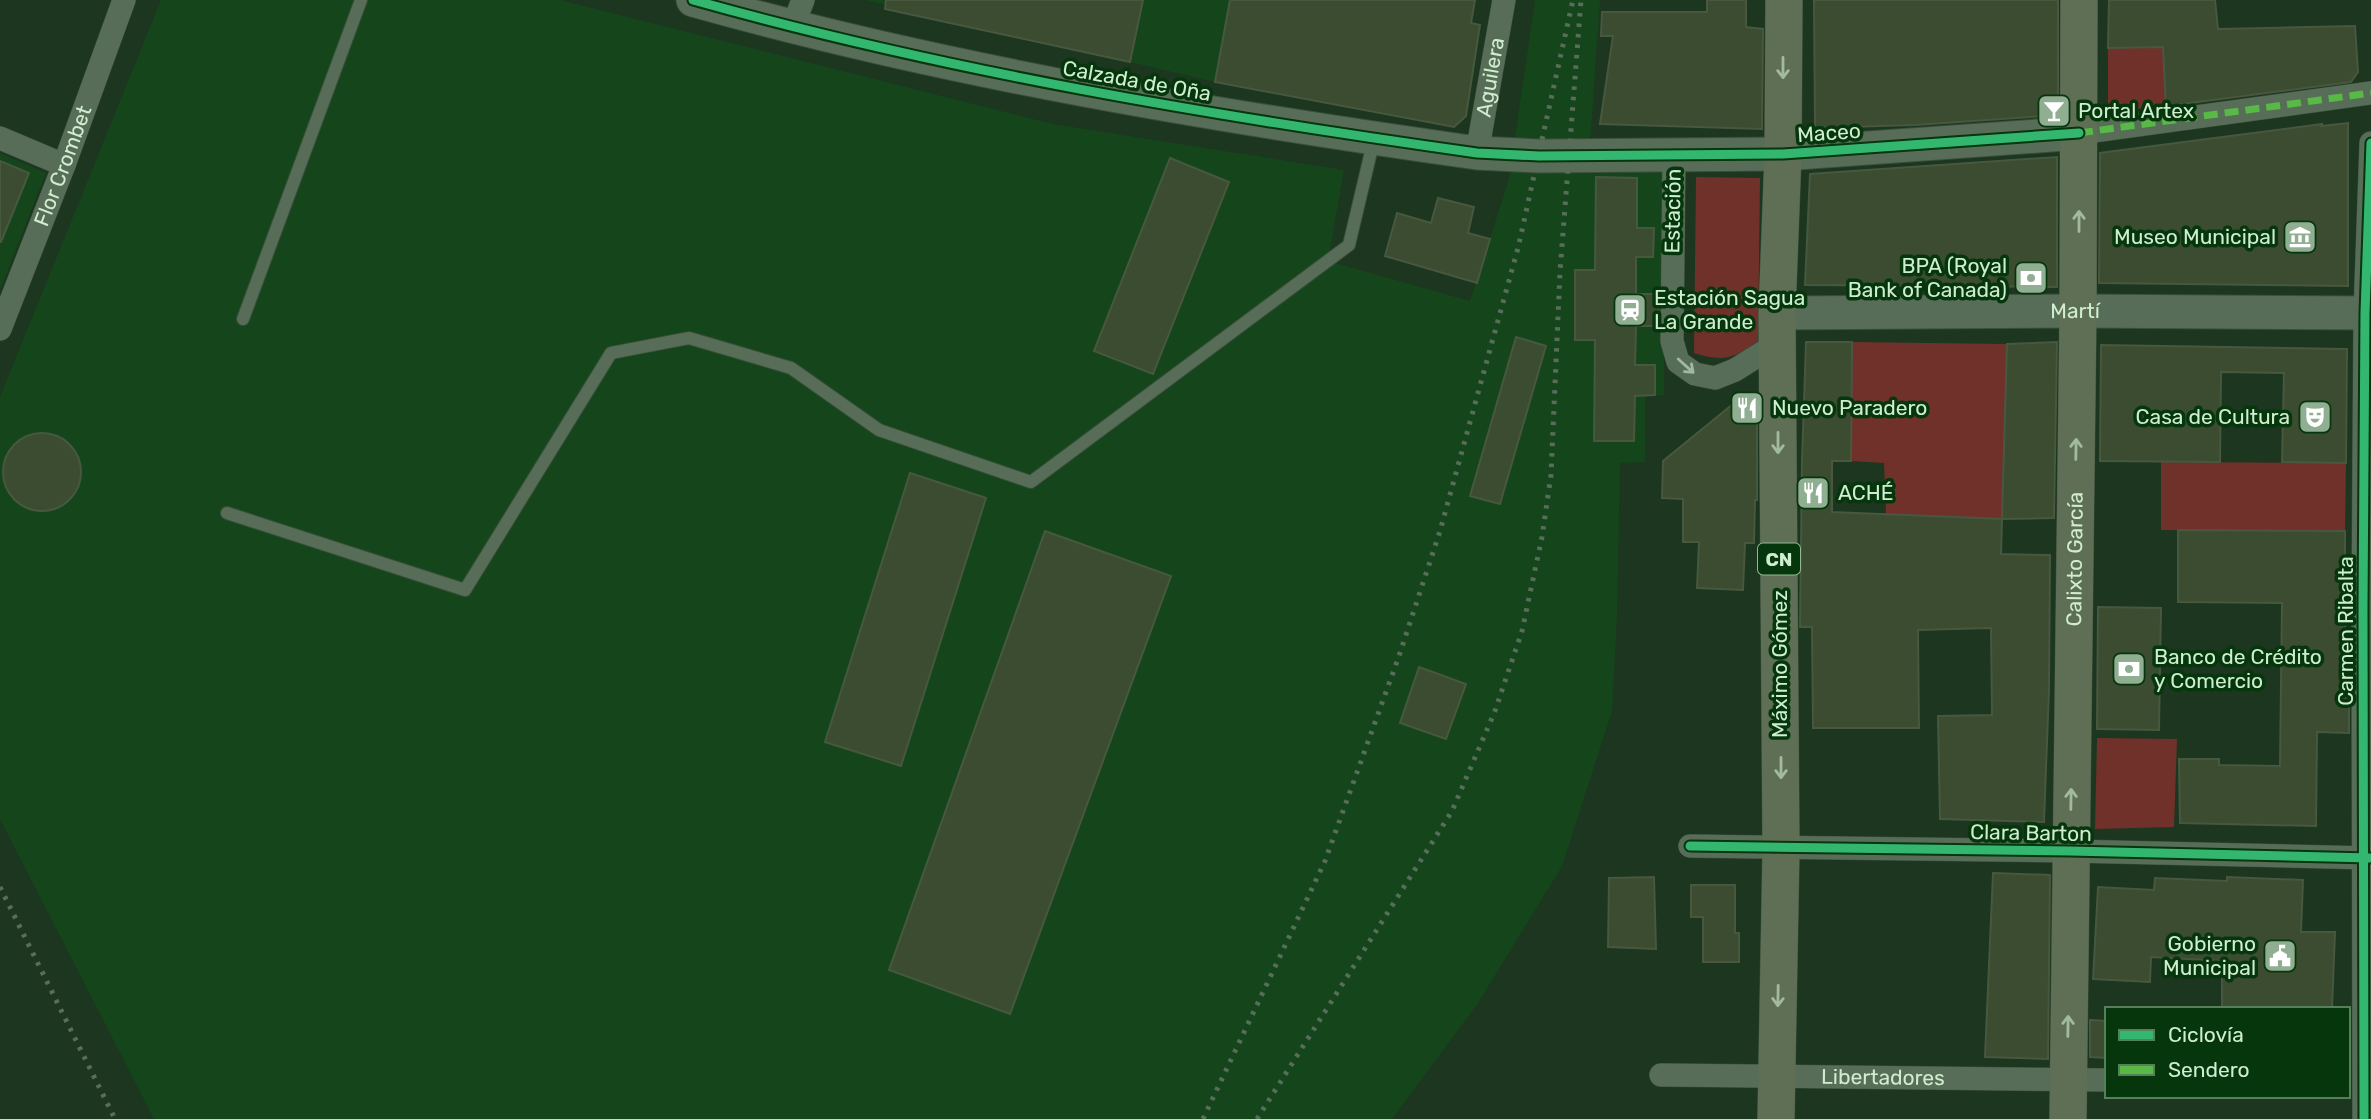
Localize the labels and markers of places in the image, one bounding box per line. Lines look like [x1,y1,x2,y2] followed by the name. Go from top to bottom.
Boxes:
[2035,92,2073,130] bar icon: Portal Artex
[2078,98,2194,123] place label: Portal Artex
[2281,218,2319,256] museum icon: Museo Municipal
[2114,224,2276,249] place label: Museo Municipal
[1848,253,2007,302] place label: BPA (Royal Bank of Canada)
[2012,259,2050,297] bank icon: BPA (Royal Bank of Canada)
[1654,285,1805,334] place label: Estación Sagua La Grande
[1611,291,1649,329] station icon: Estación Sagua La Grande
[1728,389,1766,427] restaurant icon: Nuevo Paradero
[1772,395,1927,420] place label: Nuevo Paradero
[2296,398,2334,436] theatre icon: Casa de Cultura
[2136,404,2290,429] place label: Casa de Cultura
[1794,474,1832,512] restaurant icon: ACHÉ
[1838,480,1894,505] place label: ACHÉ
[2154,644,2322,693] place label: Banco de Crédito y Comercio
[2110,650,2148,688] bank icon: Banco de Crédito y Comercio
[2163,931,2256,980] place label: Gobierno Municipal
[2261,937,2299,975] public building icon: Gobierno Municipal

